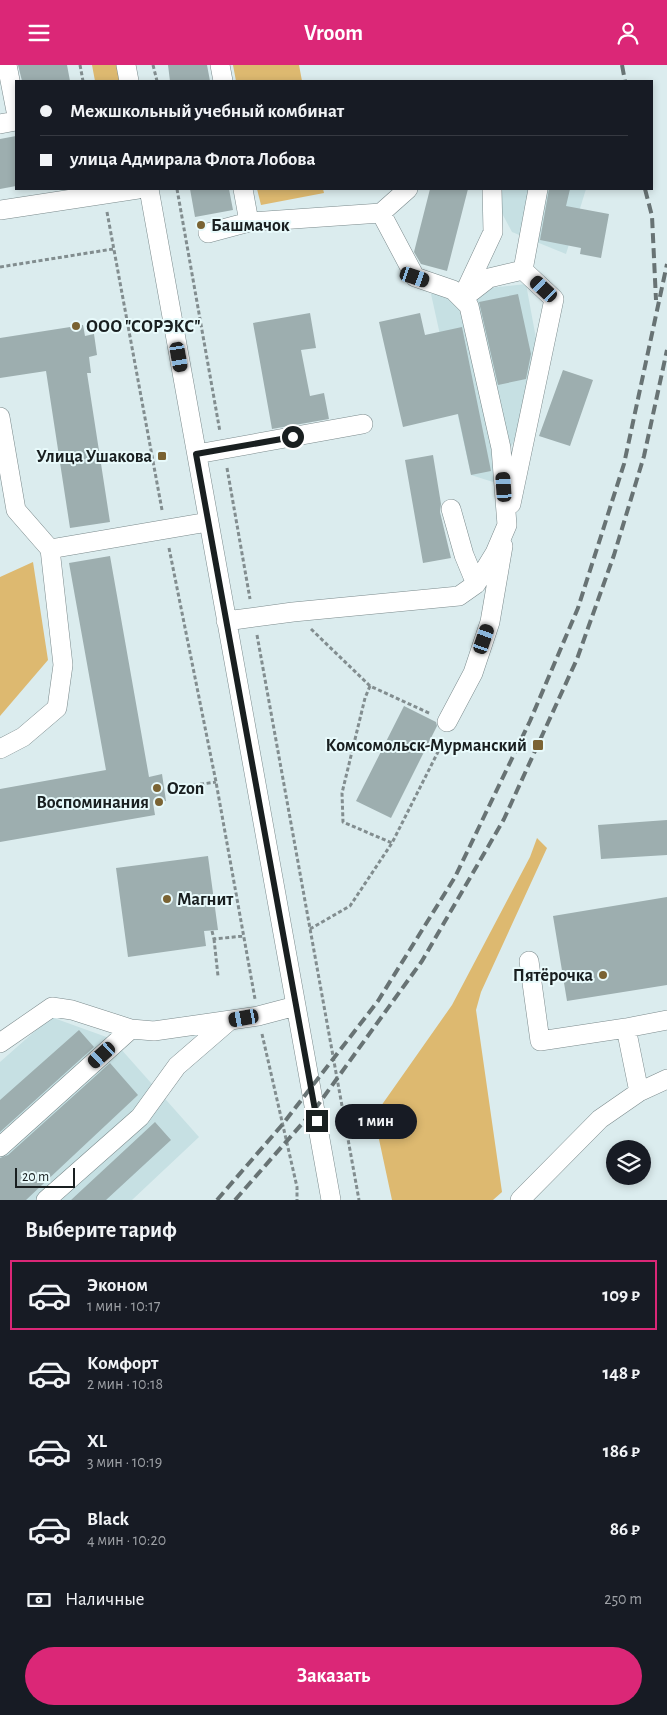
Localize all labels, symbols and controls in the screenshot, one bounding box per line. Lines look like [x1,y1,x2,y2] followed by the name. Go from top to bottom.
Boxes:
[25,19,53,47] icon: menu
[614,19,642,47] icon: person
[304,22,363,44] text: Vroom
[70,102,344,121] text: Межшкольный учебный комбинат
[70,150,316,169] text: улица Адмирала Флота Лобова
[211,217,290,235] place label: Башмачок
[195,219,207,231] marker: Башмачок
[398,265,431,289] car
[527,273,560,305] car
[86,318,201,336] place label: ООО "СОРЭКС"
[70,320,82,332] marker: ООО "СОРЭКС"
[169,341,188,373] car
[282,426,304,448] route start
[36,448,152,466] place label: Улица Ушакова
[156,450,168,462] marker: Улица Ушакова
[495,472,512,502] car
[472,622,495,656] car
[326,737,527,755] place label: Комсомольск-Мурманский
[531,738,545,752] marker: Комсомольск-Мурманский
[167,780,204,798] place label: Ozon
[151,782,163,794] marker: Ozon
[36,794,149,812] place label: Воспоминания
[153,796,165,808] marker: Воспоминания
[177,891,234,909] place label: Магнит
[161,893,173,905] marker: Магнит
[513,967,593,985] place label: Пятёрочка
[597,969,609,981] marker: Пятёрочка
[227,1008,260,1028] car
[85,1039,118,1071] car
[334,1103,417,1139] callout: 1 мин
[306,1110,328,1132] route end
[358,1113,394,1129] text: 1 мин
[606,1140,651,1185] map controls
[606,1140,651,1185] button: layers
[15,1165,75,1188] scale bar
[22,1170,49,1184] text: 20 m
[25,1219,177,1241] text: Выберите тариф
[27,1273,72,1318] icon: car
[87,1276,148,1295] text: Эконом
[602,1286,640,1305] text: 109 ₽
[87,1298,160,1314] text: 1 мин · 10:17
[27,1351,72,1396] icon: car
[87,1354,158,1373] text: Комфорт
[602,1364,640,1383] text: 148 ₽
[87,1376,163,1392] text: 2 мин · 10:18
[27,1429,72,1474] icon: car
[87,1432,107,1451] text: XL
[603,1442,640,1461] text: 186 ₽
[87,1454,162,1470] text: 3 мин · 10:19
[27,1507,72,1552] icon: car
[87,1510,129,1529] text: Black
[610,1520,640,1539] text: 86 ₽
[87,1532,166,1548] text: 4 мин · 10:20
[25,1586,53,1614] icon: cash
[65,1590,145,1609] text: Наличные
[604,1591,642,1607] text: 250 m
[25,1647,642,1705] button: Заказать

